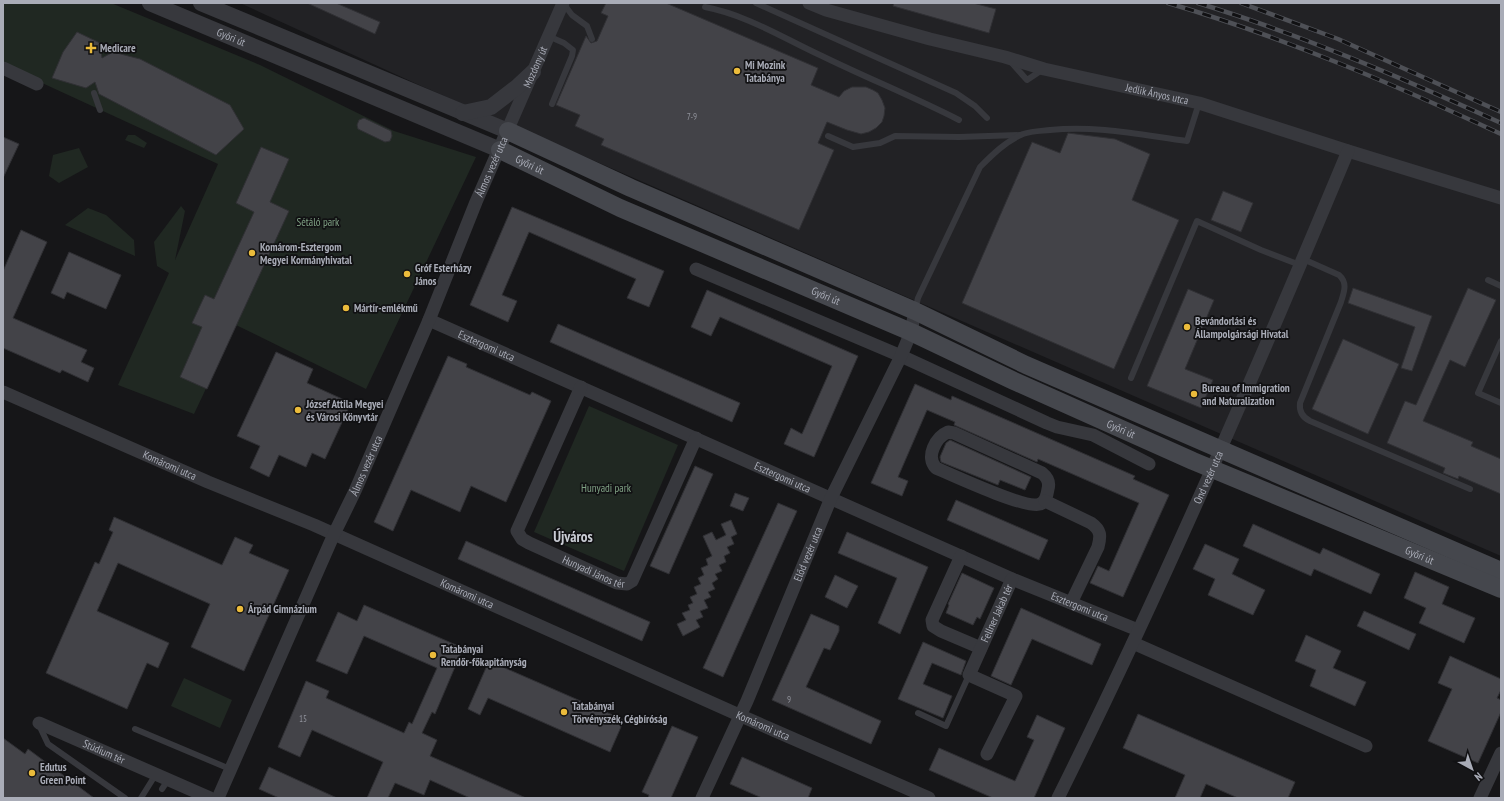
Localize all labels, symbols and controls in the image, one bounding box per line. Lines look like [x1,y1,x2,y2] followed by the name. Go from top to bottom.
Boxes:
[215,25,248,49] street label: Győri út
[100,41,136,55] place label: Medicare
[85,42,97,54] marker: Medicare
[520,44,550,90] street label: Mozdony út
[745,58,786,85] place label: Mi Mozink Tatabánya
[732,66,742,76] marker: Mi Mozink Tatabánya
[1123,80,1190,107] street label: Jedlik Ányos utca
[687,111,697,122] house number: 7-9
[472,135,511,199] street label: Álmos vezér utca
[513,152,546,177] street label: Győri út
[297,215,340,229] park label: Sétáló park
[260,240,352,267] place label: Komárom-Esztergom Megyei Kormányhivatal
[247,248,257,258] marker: Komárom-Esztergom Megyei Kormányhivatal
[414,261,472,288] place label: Gróf Esterházy János
[402,269,412,279] marker: Gróf Esterházy János
[809,283,842,308] street label: Győri út
[354,301,418,315] place label: Mártír-emlékmű
[341,303,351,313] marker: Mártír-emlékmű
[1194,314,1289,341] place label: Bevándorlási és Állampolgársági Hivatal
[1182,322,1192,332] marker: Bevándorlási és Állampolgársági Hivatal
[456,327,517,364] street label: Esztergomi utca
[1202,381,1290,408] place label: Bureau of Immigration and Naturalization
[1189,389,1199,399] marker: Bureau of Immigration and Naturalization
[305,397,384,424] place label: József Attila Megyei és Városi Könyvtár
[293,405,303,415] marker: József Attila Megyei és Városi Könyvtár
[1105,416,1138,441] street label: Győri út
[347,433,385,498] street label: Álmos vezér utca
[141,447,199,483] street label: Komáromi utca
[1190,449,1226,506] street label: Ond vezér utca
[752,458,813,496] street label: Esztergomi utca
[581,481,632,495] park label: Hunyadi park
[790,525,825,583] street label: Előd vezér utca
[553,527,593,546] district label: Újváros
[1403,543,1436,567] street label: Győri út
[560,552,625,591] street label: Hunyadi János tér
[438,575,496,611] street label: Komáromi utca
[978,582,1016,645] street label: Fellner Jakab tér
[1049,589,1110,624] street label: Esztergomi utca
[247,602,317,616] place label: Árpád Gimnázium
[235,604,245,614] marker: Árpád Gimnázium
[441,642,527,669] place label: Tatabányai Rendőr-főkapitányság
[428,650,438,660] marker: Tatabányai Rendőr-főkapitányság
[787,694,791,705] house number: 9
[572,699,667,726] place label: Tatabányai Törvényszék, Cégbíróság
[559,707,569,717] marker: Tatabányai Törvényszék, Cégbíróság
[734,708,792,743] street label: Komáromi utca
[299,713,307,724] house number: 15
[81,736,127,767] street label: Stúdium tér
[1452,749,1492,789] north arrow
[40,760,87,787] place label: Edutus Green Point
[27,768,37,778] marker: Edutus Green Point
[1472,769,1485,784] text: N

